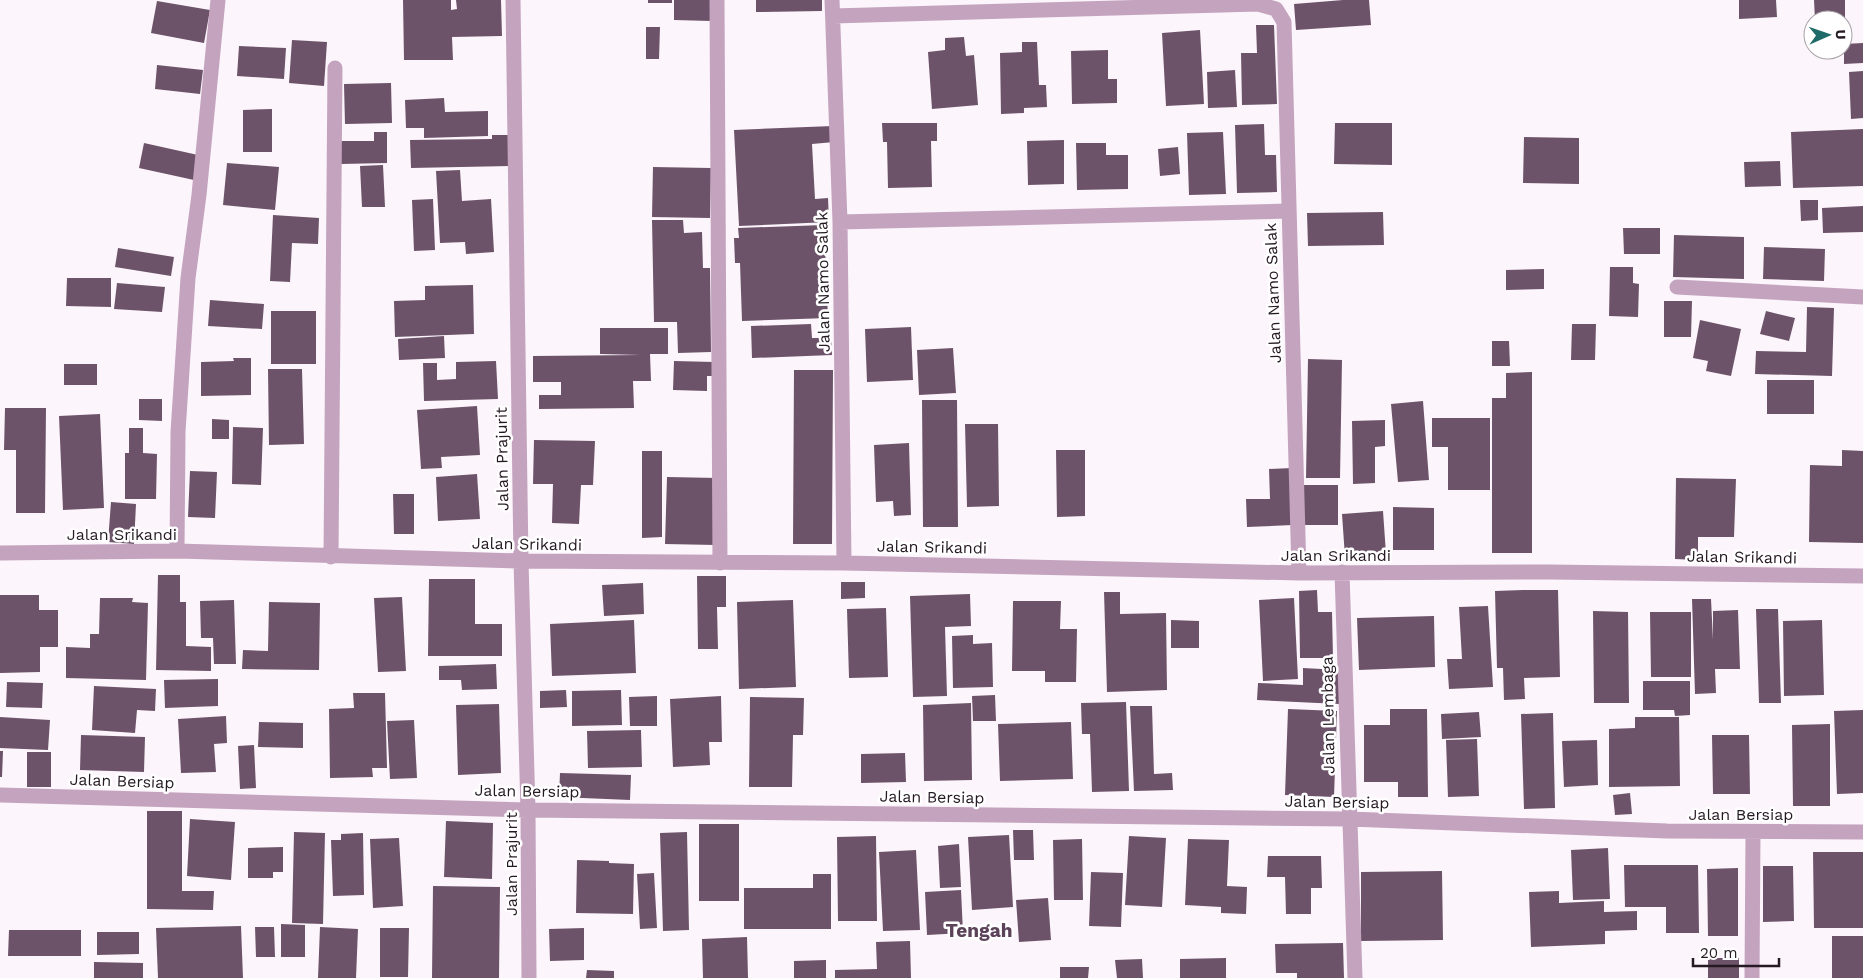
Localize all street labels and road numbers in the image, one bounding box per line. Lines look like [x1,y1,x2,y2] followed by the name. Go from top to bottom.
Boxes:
[812,212,834,352] street label: Jalan Namo Salak
[1261,223,1285,363] street label: Jalan Namo Salak
[492,407,512,511] street label: Jalan Prajurit
[67,525,177,544] street label: Jalan Srikandi
[472,534,582,554] street label: Jalan Srikandi
[877,537,987,557] street label: Jalan Srikandi
[1281,546,1391,565] street label: Jalan Srikandi
[1687,547,1797,567] street label: Jalan Srikandi
[1317,656,1339,774] street label: Jalan Lembaga
[69,770,175,792] street label: Jalan Bersiap
[474,781,580,801] street label: Jalan Bersiap
[879,787,985,807] street label: Jalan Bersiap
[1284,792,1390,812] street label: Jalan Bersiap
[1689,805,1793,824] street label: Jalan Bersiap
[502,812,521,916] street label: Jalan Prajurit

